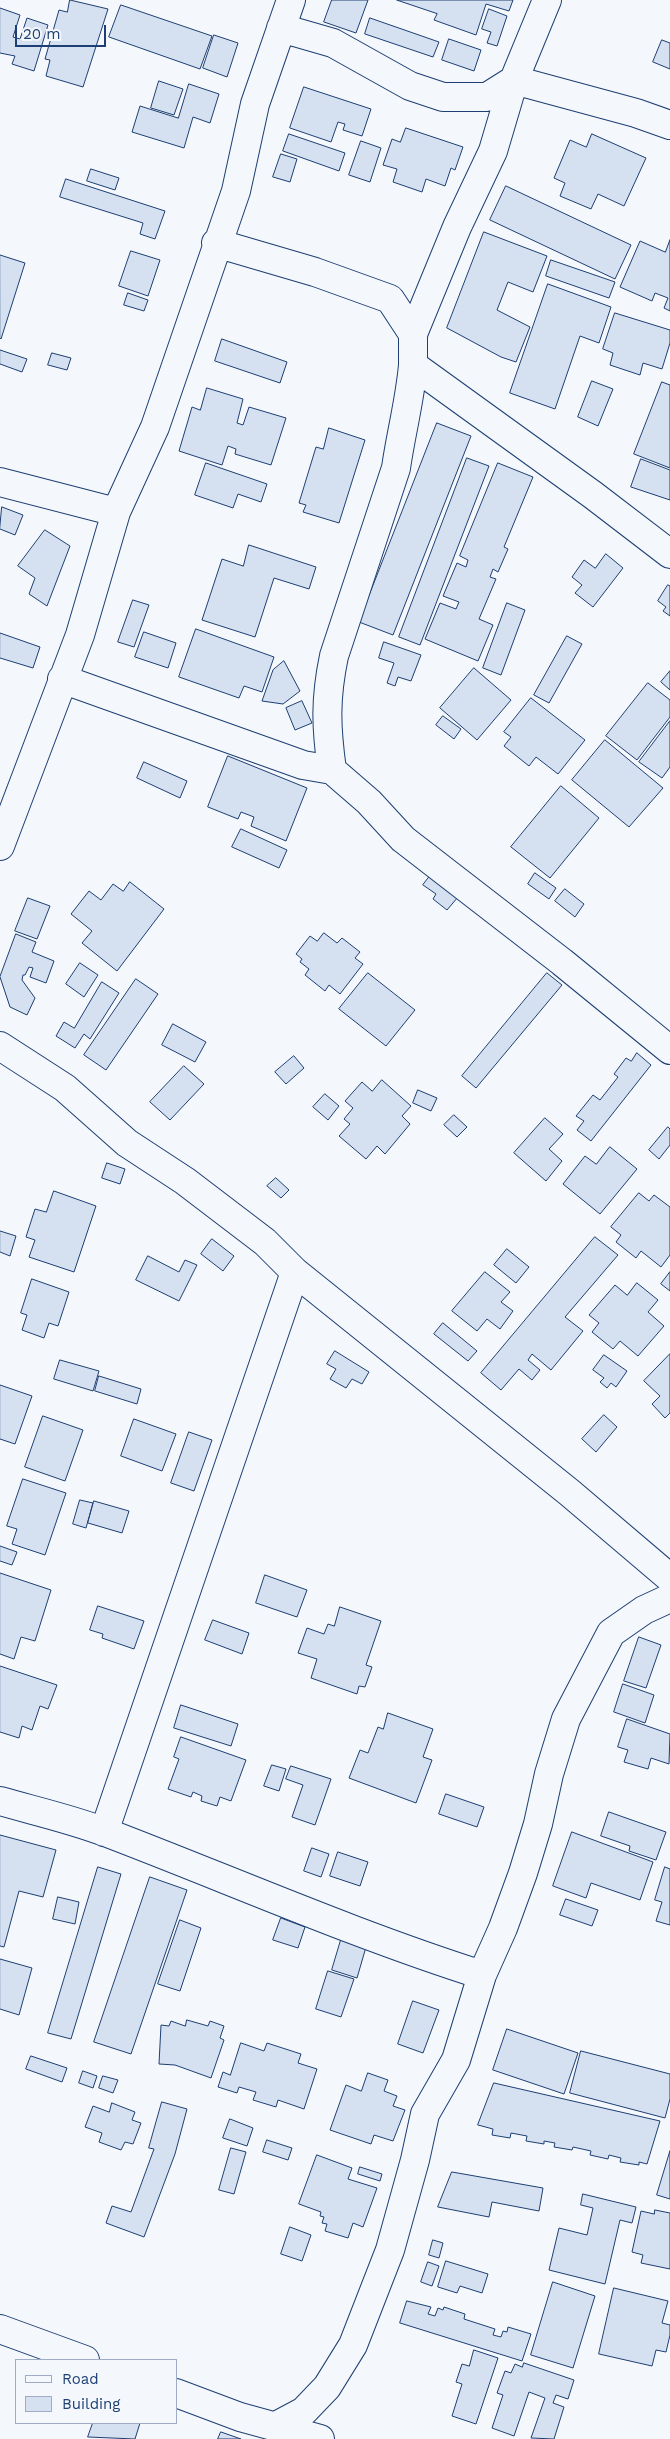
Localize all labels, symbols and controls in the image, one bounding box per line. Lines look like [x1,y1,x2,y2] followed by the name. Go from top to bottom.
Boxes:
[18,15,109,47] scale bar
[23,25,61,43] text: 20 m
[15,2359,178,2424] legend
[62,2370,99,2388] text: Road
[62,2395,120,2413] text: Building

